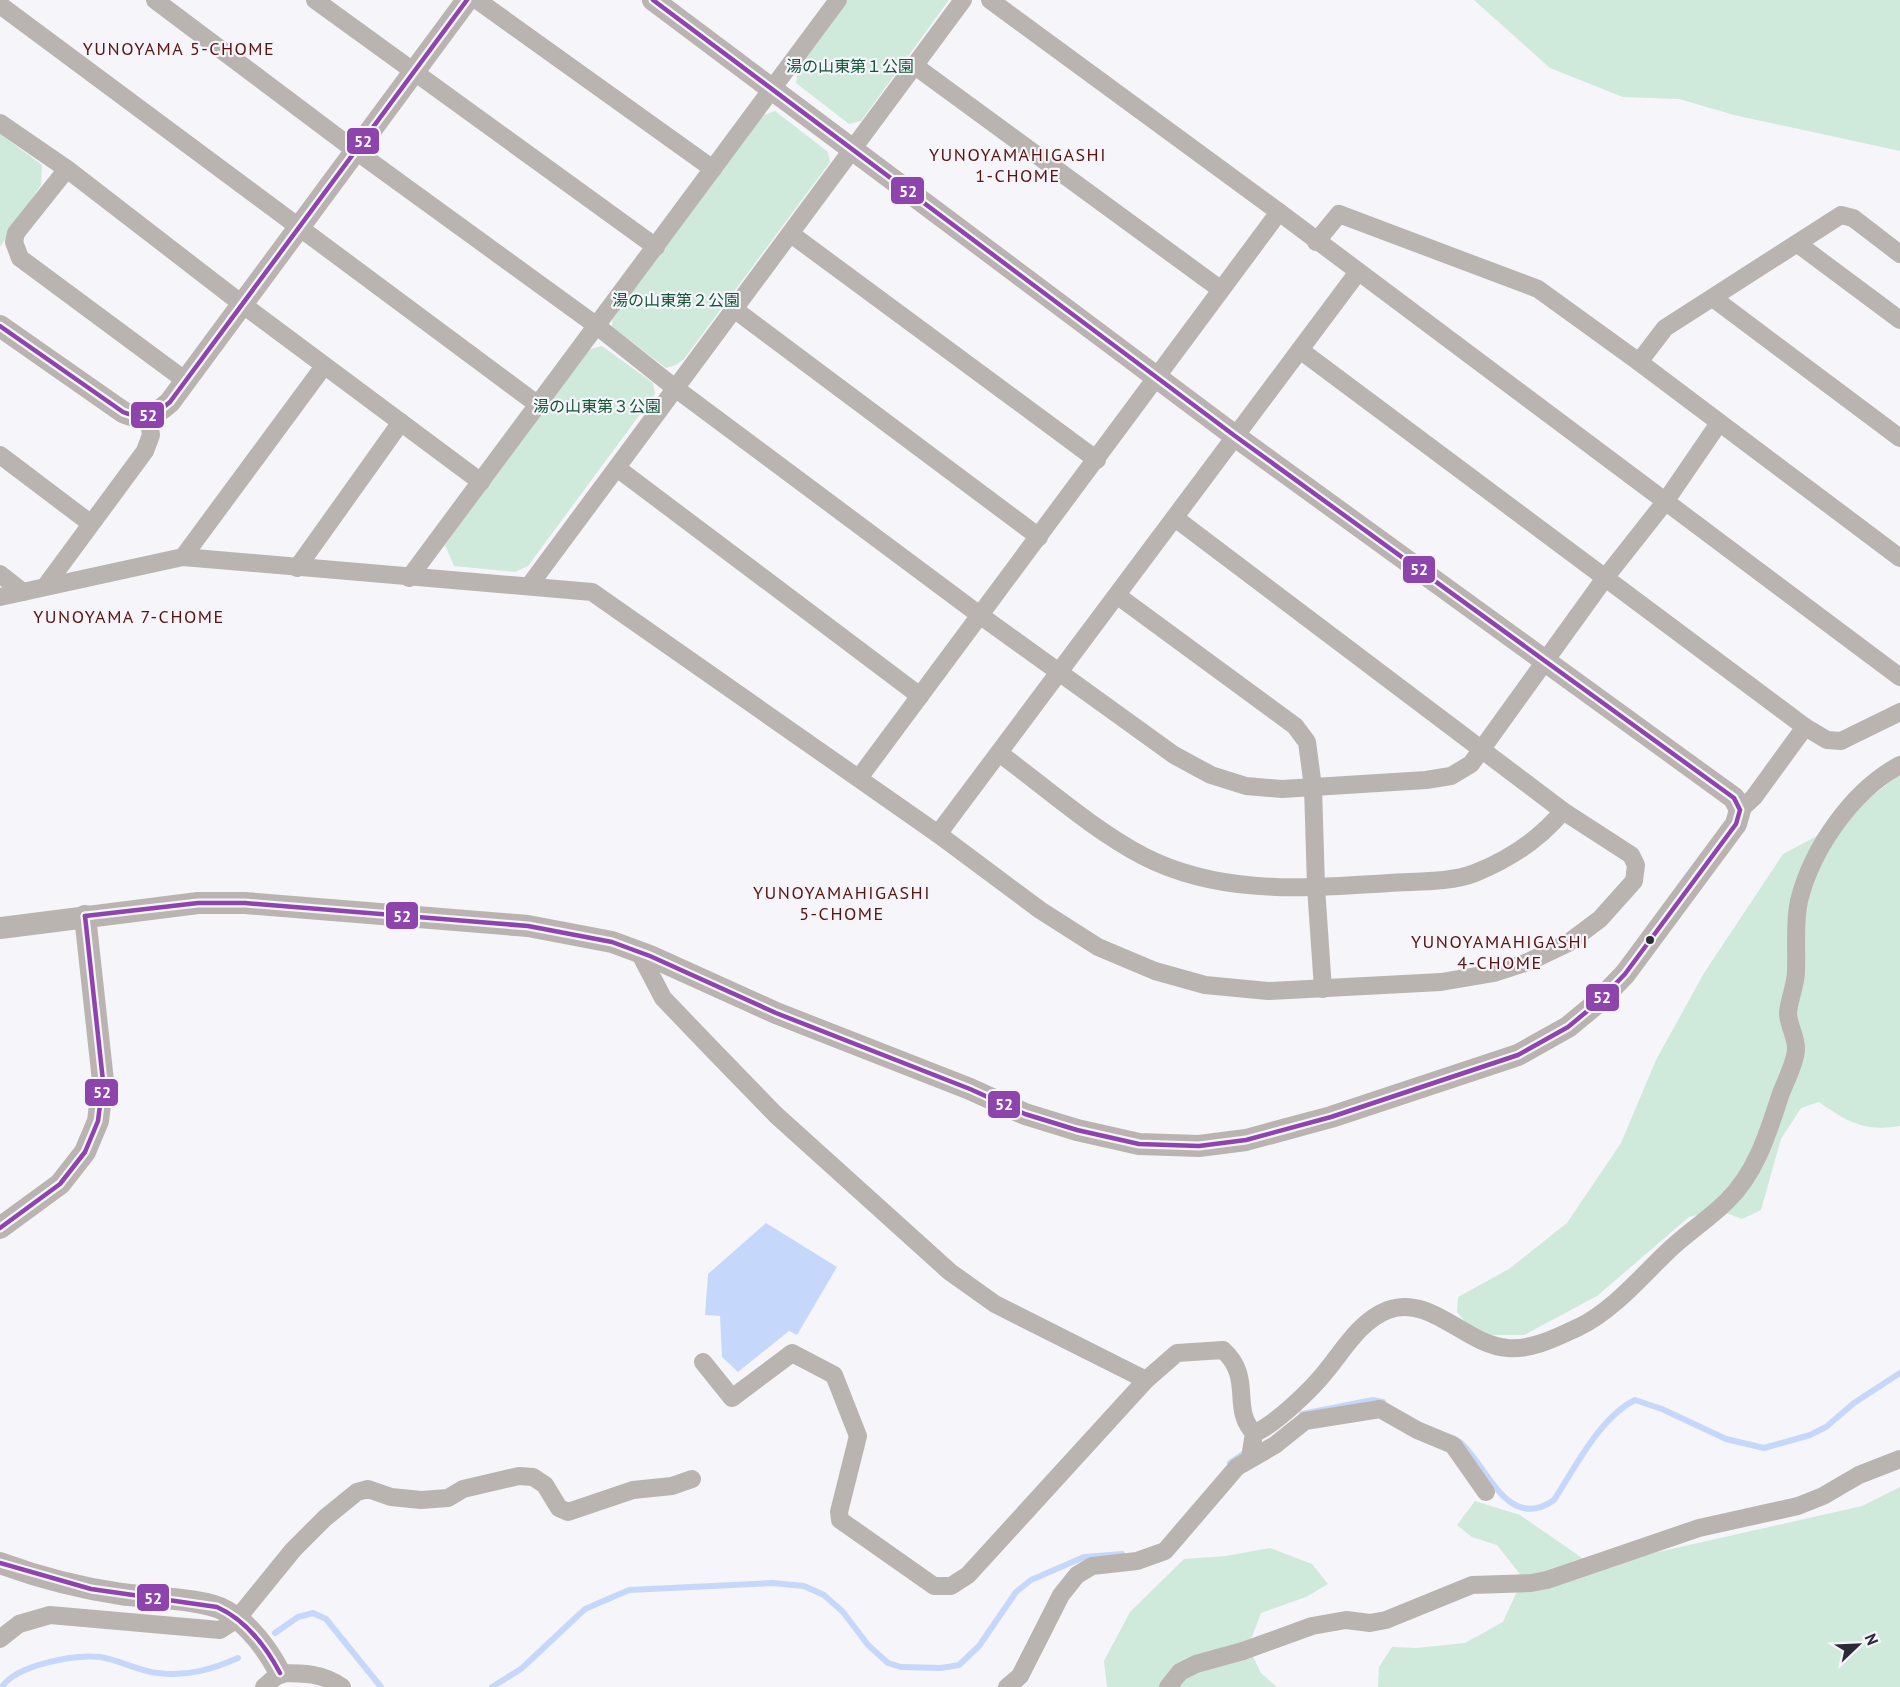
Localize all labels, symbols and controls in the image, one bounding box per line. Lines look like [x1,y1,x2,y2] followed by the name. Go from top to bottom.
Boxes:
[83,37,275,60] district label: YUNOYAMA 5-CHOME
[786,56,914,76] park label: 湯の山東第１公園
[346,127,380,155] line badge: 52
[354,131,372,151] text: 52
[929,143,1107,187] district label: YUNOYAMAHIGASHI 1-CHOME
[890,176,925,205] line badge: 52
[899,181,917,201] text: 52
[612,290,740,310] park label: 湯の山東第２公園
[533,396,661,416] park label: 湯の山東第３公園
[130,401,165,429] line badge: 52
[139,405,157,425] text: 52
[1402,555,1436,584] line badge: 52
[1410,559,1428,579] text: 52
[33,605,225,628] district label: YUNOYAMA 7-CHOME
[753,881,931,925] district label: YUNOYAMAHIGASHI 5-CHOME
[385,901,419,930] line badge: 52
[393,906,411,926] text: 52
[1411,930,1589,974] district label: YUNOYAMAHIGASHI 4-CHOME
[1644,934,1656,946] unlabelled marker
[1585,983,1620,1012] line badge: 52
[1593,987,1611,1007] text: 52
[84,1078,119,1107] line badge: 52
[93,1082,111,1102] text: 52
[987,1090,1021,1119] line badge: 52
[995,1094,1013,1114] text: 52
[136,1583,170,1612] line badge: 52
[144,1588,162,1608] text: 52
[1828,1615,1888,1675] north arrow
[1861,1630,1883,1648] text: N

